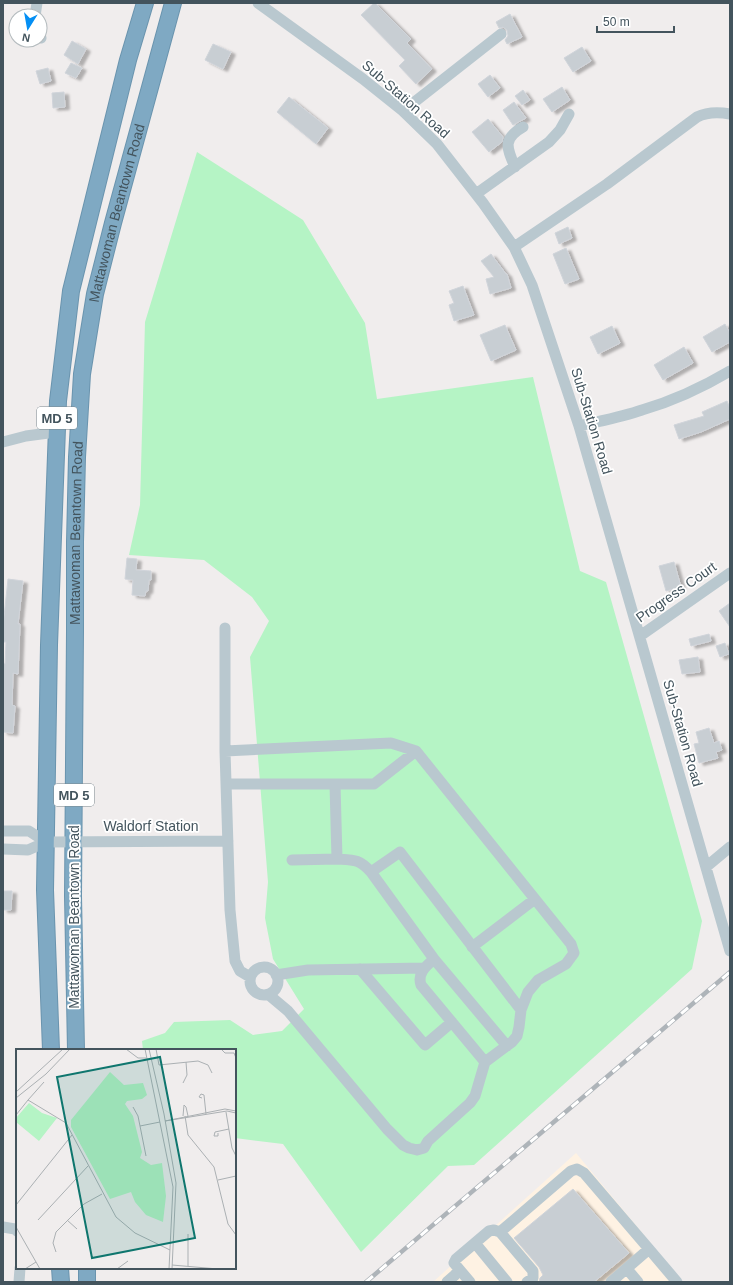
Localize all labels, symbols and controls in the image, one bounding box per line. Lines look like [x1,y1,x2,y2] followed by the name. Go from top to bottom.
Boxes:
[8,8,48,48] north arrow
[597,8,674,34] scale bar
[603,15,630,29] text: 50 m
[21,31,31,44] text: N
[359,57,453,141] street label: Sub-Station Road
[86,122,148,303] street label: Mattawoman Beantown Road
[568,366,616,476] street label: Sub-Station Road
[37,407,77,429] road number: MD 5
[67,441,86,625] street label: Mattawoman Beantown Road
[633,558,719,626] street label: Progress Court
[660,678,706,788] street label: Sub-Station Road
[54,784,94,806] road number: MD 5
[103,818,199,834] street label: Waldorf Station
[66,825,82,1009] street label: Mattawoman Beantown Road
[16,1049,236,1269] inset map

